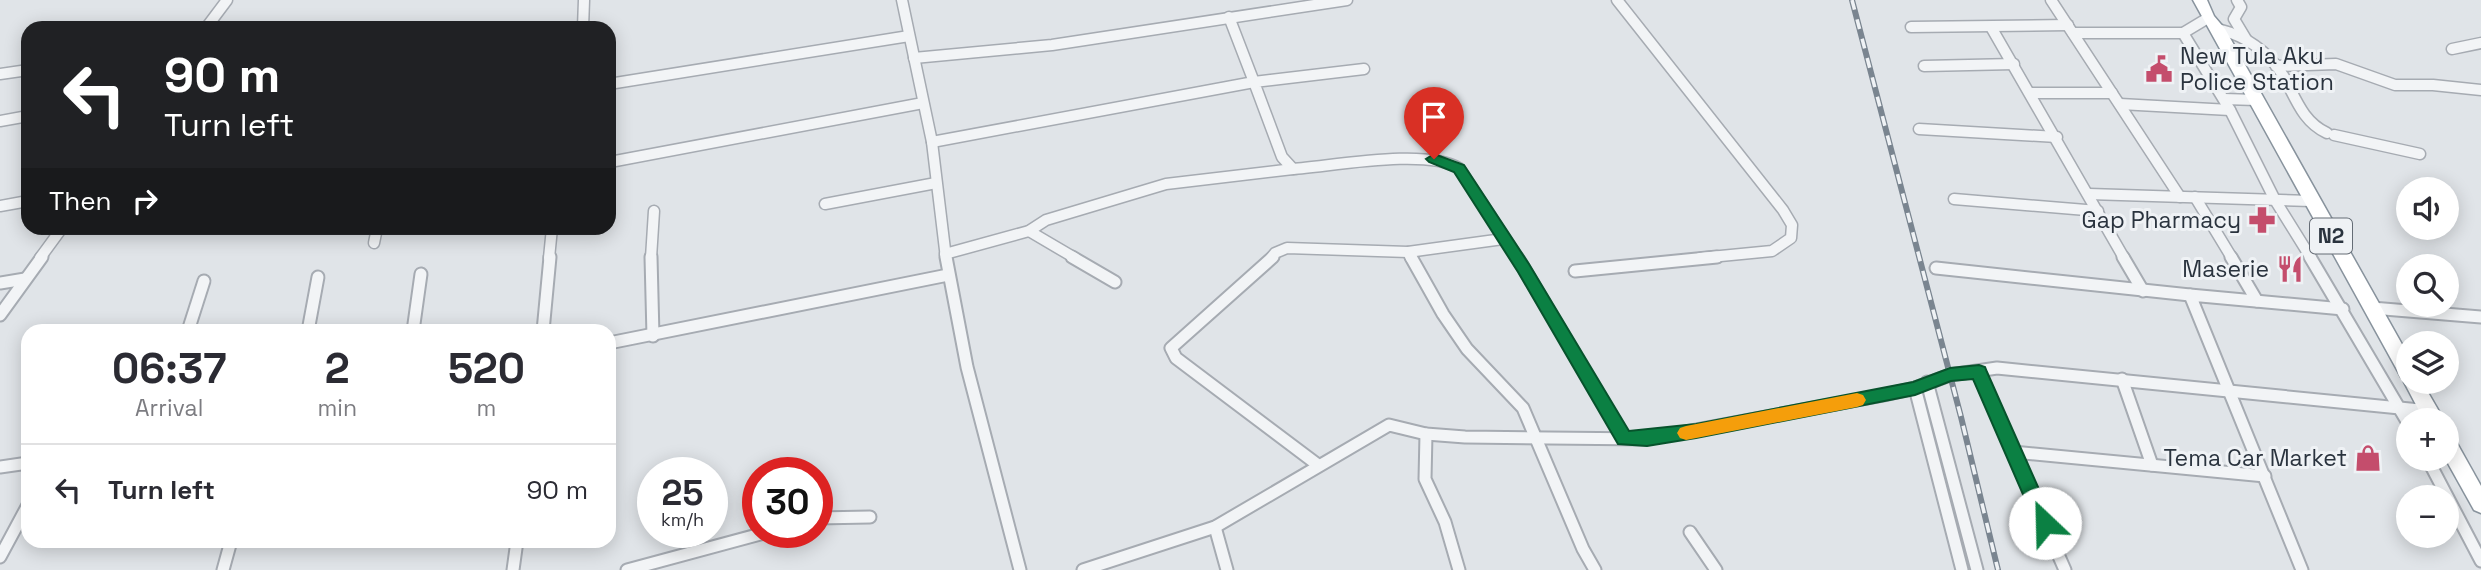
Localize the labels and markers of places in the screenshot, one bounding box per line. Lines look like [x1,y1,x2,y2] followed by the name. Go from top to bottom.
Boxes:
[2180,41,2334,97] place label: New Tula Aku Police Station
[2144,54,2174,84] public building icon: New Tula Aku Police Station
[1404,87,1464,159] pin
[2082,205,2241,235] place label: Gap Pharmacy
[2247,205,2277,235] pharmacy icon: Gap Pharmacy
[2182,254,2269,284] place label: Maserie
[2275,254,2305,284] restaurant icon: Maserie
[2163,443,2347,473] place label: Tema Car Market
[2353,443,2383,473] shop icon: Tema Car Market

